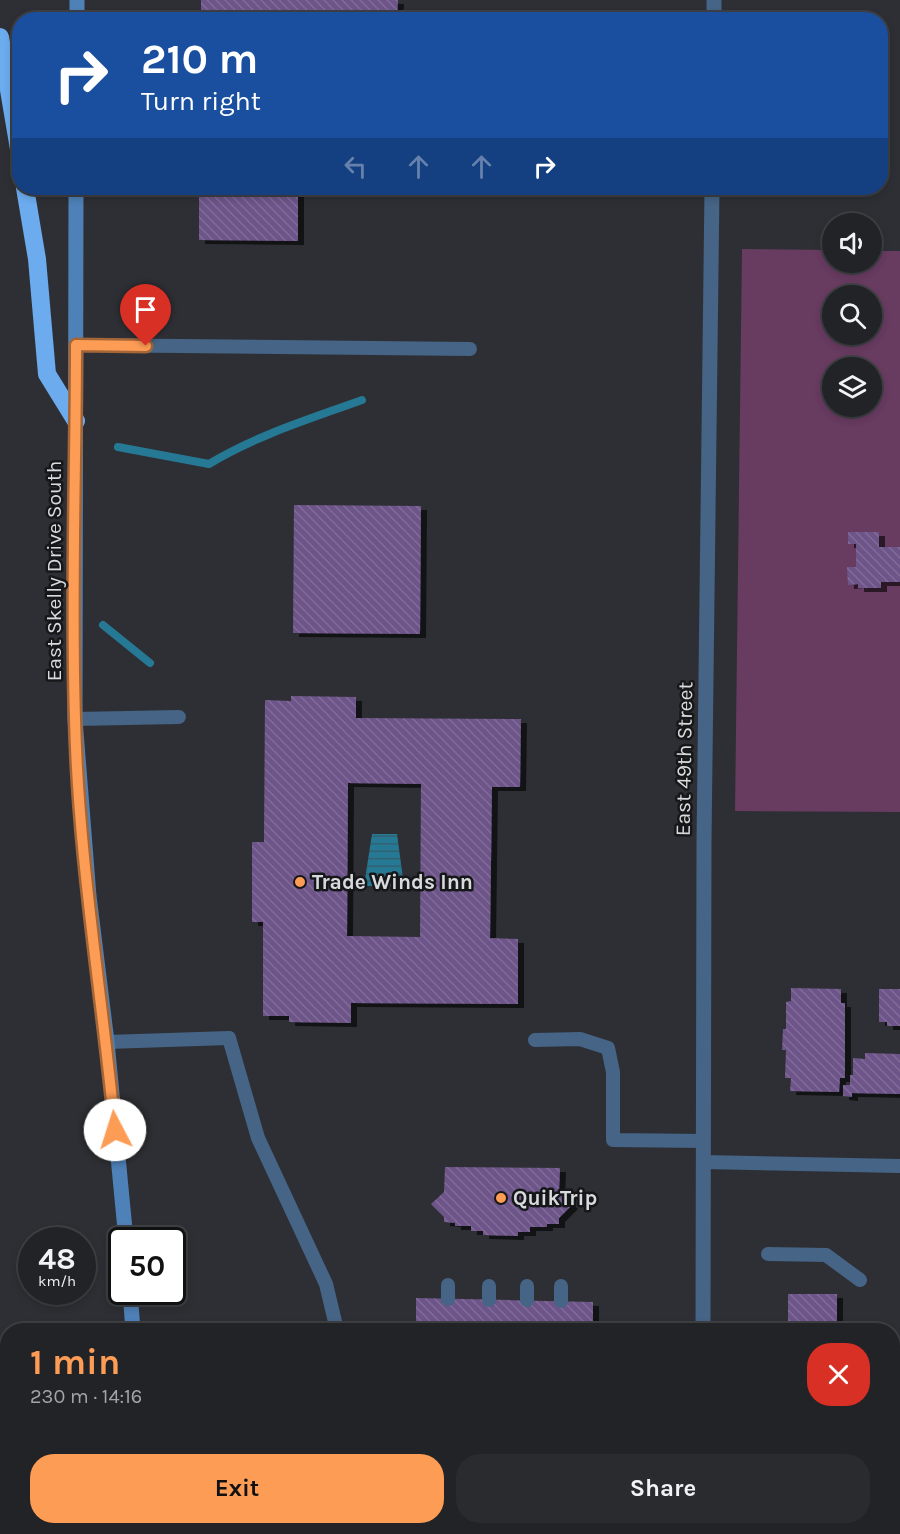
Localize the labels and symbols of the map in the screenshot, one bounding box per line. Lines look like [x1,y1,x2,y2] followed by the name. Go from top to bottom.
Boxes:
[120,284,171,346] pin
[42,461,66,681] street label: East Skelly Drive South
[671,682,697,836] street label: East 49th Street
[312,870,473,894] place label: Trade Winds Inn
[293,875,307,889] marker: Trade Winds Inn
[83,1098,147,1162] position arrow
[513,1186,597,1210] place label: QuikTrip
[494,1191,508,1205] marker: QuikTrip
[108,1227,186,1305] speed limit sign: 50

